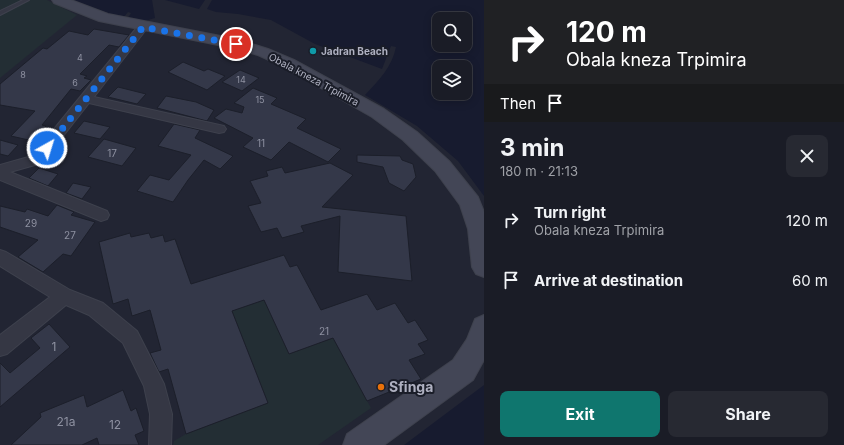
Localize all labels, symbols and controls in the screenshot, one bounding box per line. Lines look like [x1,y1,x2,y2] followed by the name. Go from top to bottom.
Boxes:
[432,12,472,100] map controls
[432,12,472,52] button: search
[566,15,647,49] text: 120 m
[500,16,552,68] icon: right
[219,27,253,61] pin
[225,33,247,55] icon: arrive
[321,45,388,57] place label: Jadran Beach
[308,46,318,56] marker: Jadran Beach
[566,49,747,70] text: Obala kneza Trpimira
[267,50,361,108] street label: Obala kneza Trpimira
[77,52,83,63] house number: 4
[432,60,472,100] button: layers
[20,69,26,80] house number: 8
[236,74,246,85] house number: 14
[72,77,78,88] house number: 6
[544,92,566,114] icon: arrive
[255,94,265,105] house number: 15
[500,94,536,113] text: Then
[26,127,68,169] position arrow
[500,133,565,162] text: 3 min
[786,135,828,177] button: close
[257,137,265,149] house number: 11
[107,147,117,159] house number: 17
[500,163,578,179] text: 180 m · 21:13
[534,203,606,222] text: Turn right
[500,209,522,231] icon: right
[786,211,828,230] text: 120 m
[25,217,37,229] house number: 29
[534,222,664,238] text: Obala kneza Trpimira
[64,229,76,241] house number: 27
[500,269,522,291] icon: arrive
[534,271,683,290] text: Arrive at destination
[792,271,828,290] text: 60 m
[319,325,329,337] house number: 21
[52,339,56,354] house number: 1
[389,378,433,395] place label: Sfinga
[376,382,386,392] marker: Sfinga
[500,391,660,437] button: Exit
[668,391,828,437] button: Share
[57,414,75,429] house number: 21a
[109,417,121,432] house number: 12

